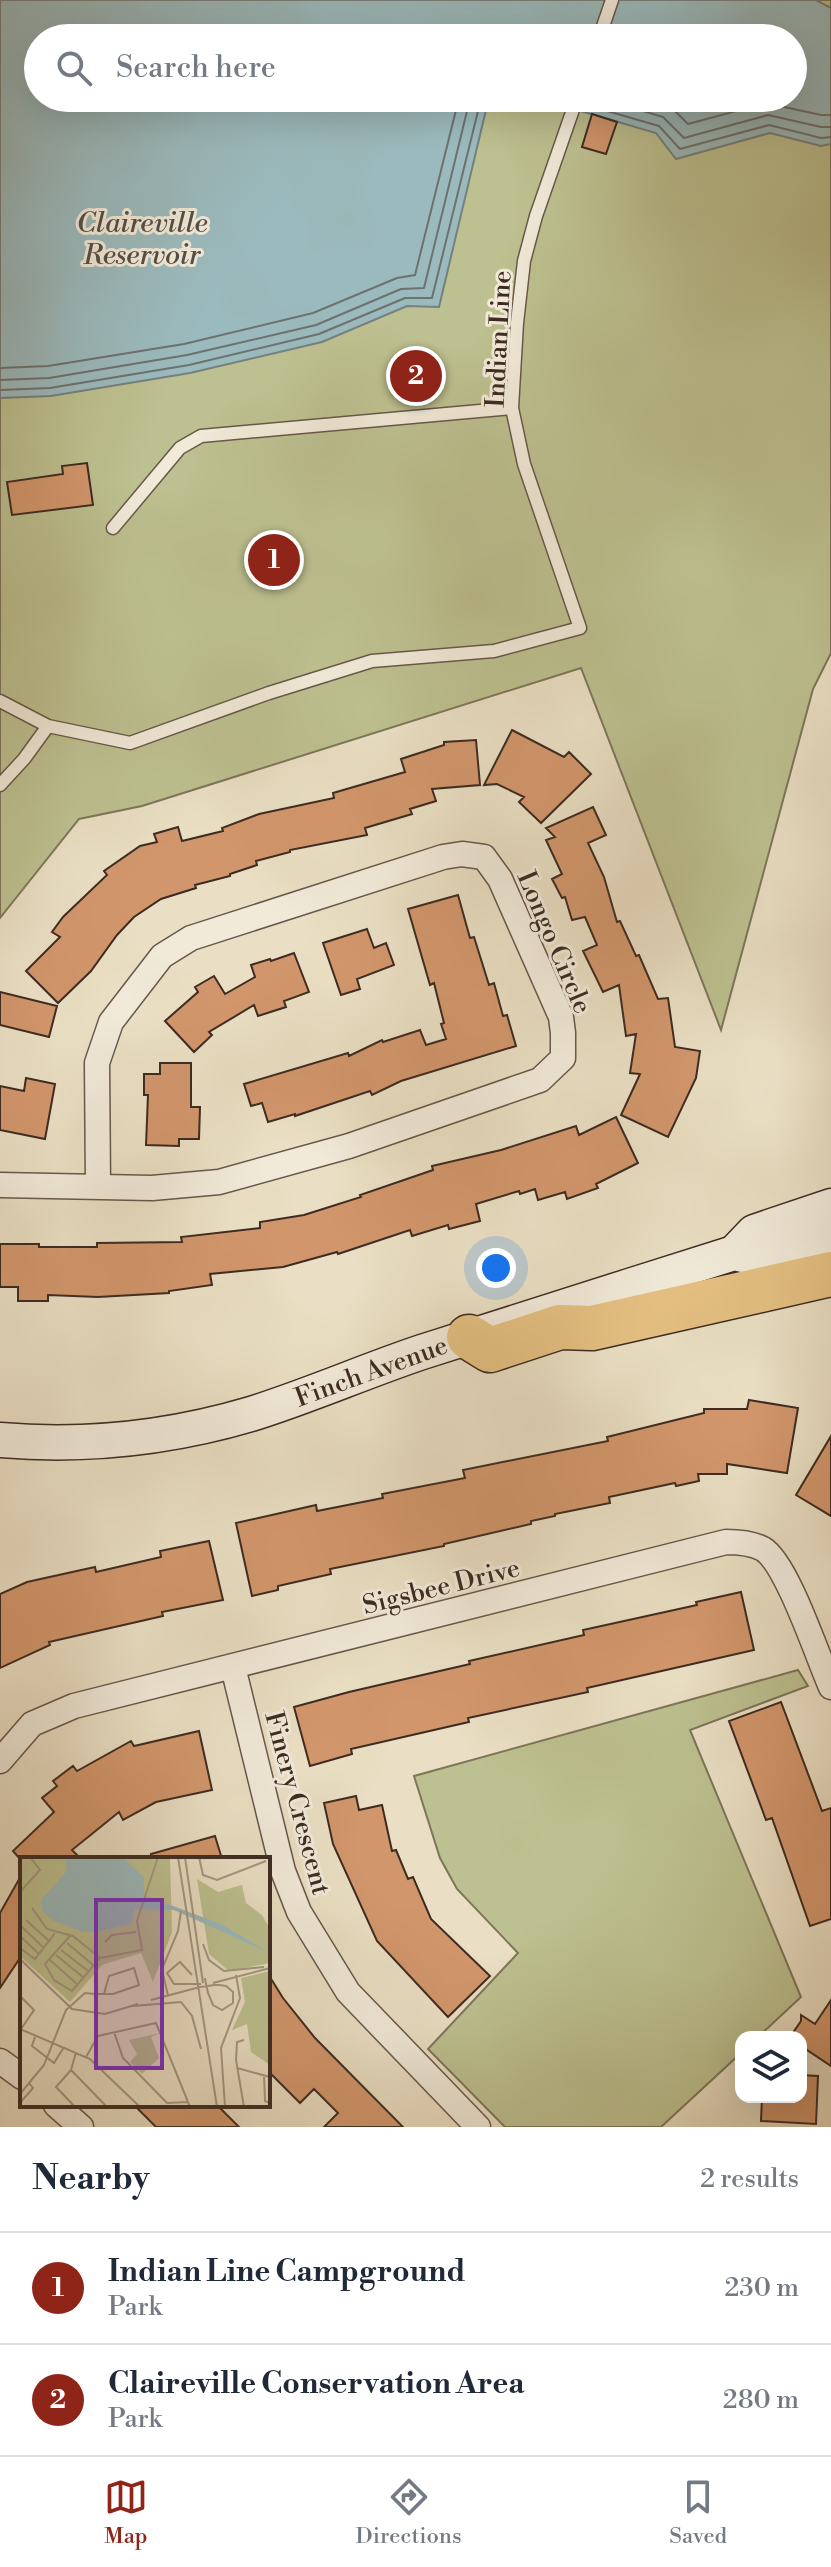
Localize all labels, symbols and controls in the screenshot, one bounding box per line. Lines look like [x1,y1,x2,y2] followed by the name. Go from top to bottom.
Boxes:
[24,24,807,112] search box
[52,46,96,90] icon: search
[116,49,276,87] text: Search here
[76,206,208,273] water label: Claireville Reservoir
[479,270,519,408] street label: Indian Line
[390,346,442,406] pin: 2
[248,530,300,590] pin: 1
[510,866,598,1019] street label: Longo Circle
[476,1248,516,1288] your location
[291,1329,452,1414] street label: Finch Avenue
[359,1552,523,1622] street label: Sigsbee Drive
[257,1708,337,1898] street label: Finery Crescent
[20,1857,270,2107] inset map
[735,2031,807,2103] map controls
[735,2031,807,2103] button: layers
[32,2158,150,2200] text: Nearby
[700,2163,799,2195] text: 2 results
[108,2253,465,2291] text: Indian Line Campground
[52,2272,64,2304] text: 1
[724,2272,799,2304] text: 230 m
[108,2291,162,2323] text: Park
[108,2365,525,2403] text: Claireville Conservation Area
[50,2384,66,2416] text: 2
[723,2384,799,2416] text: 280 m
[108,2403,162,2435] text: Park
[104,2475,148,2550] tab: Map
[356,2475,462,2550] tab: Directions
[669,2475,727,2550] tab: Saved

